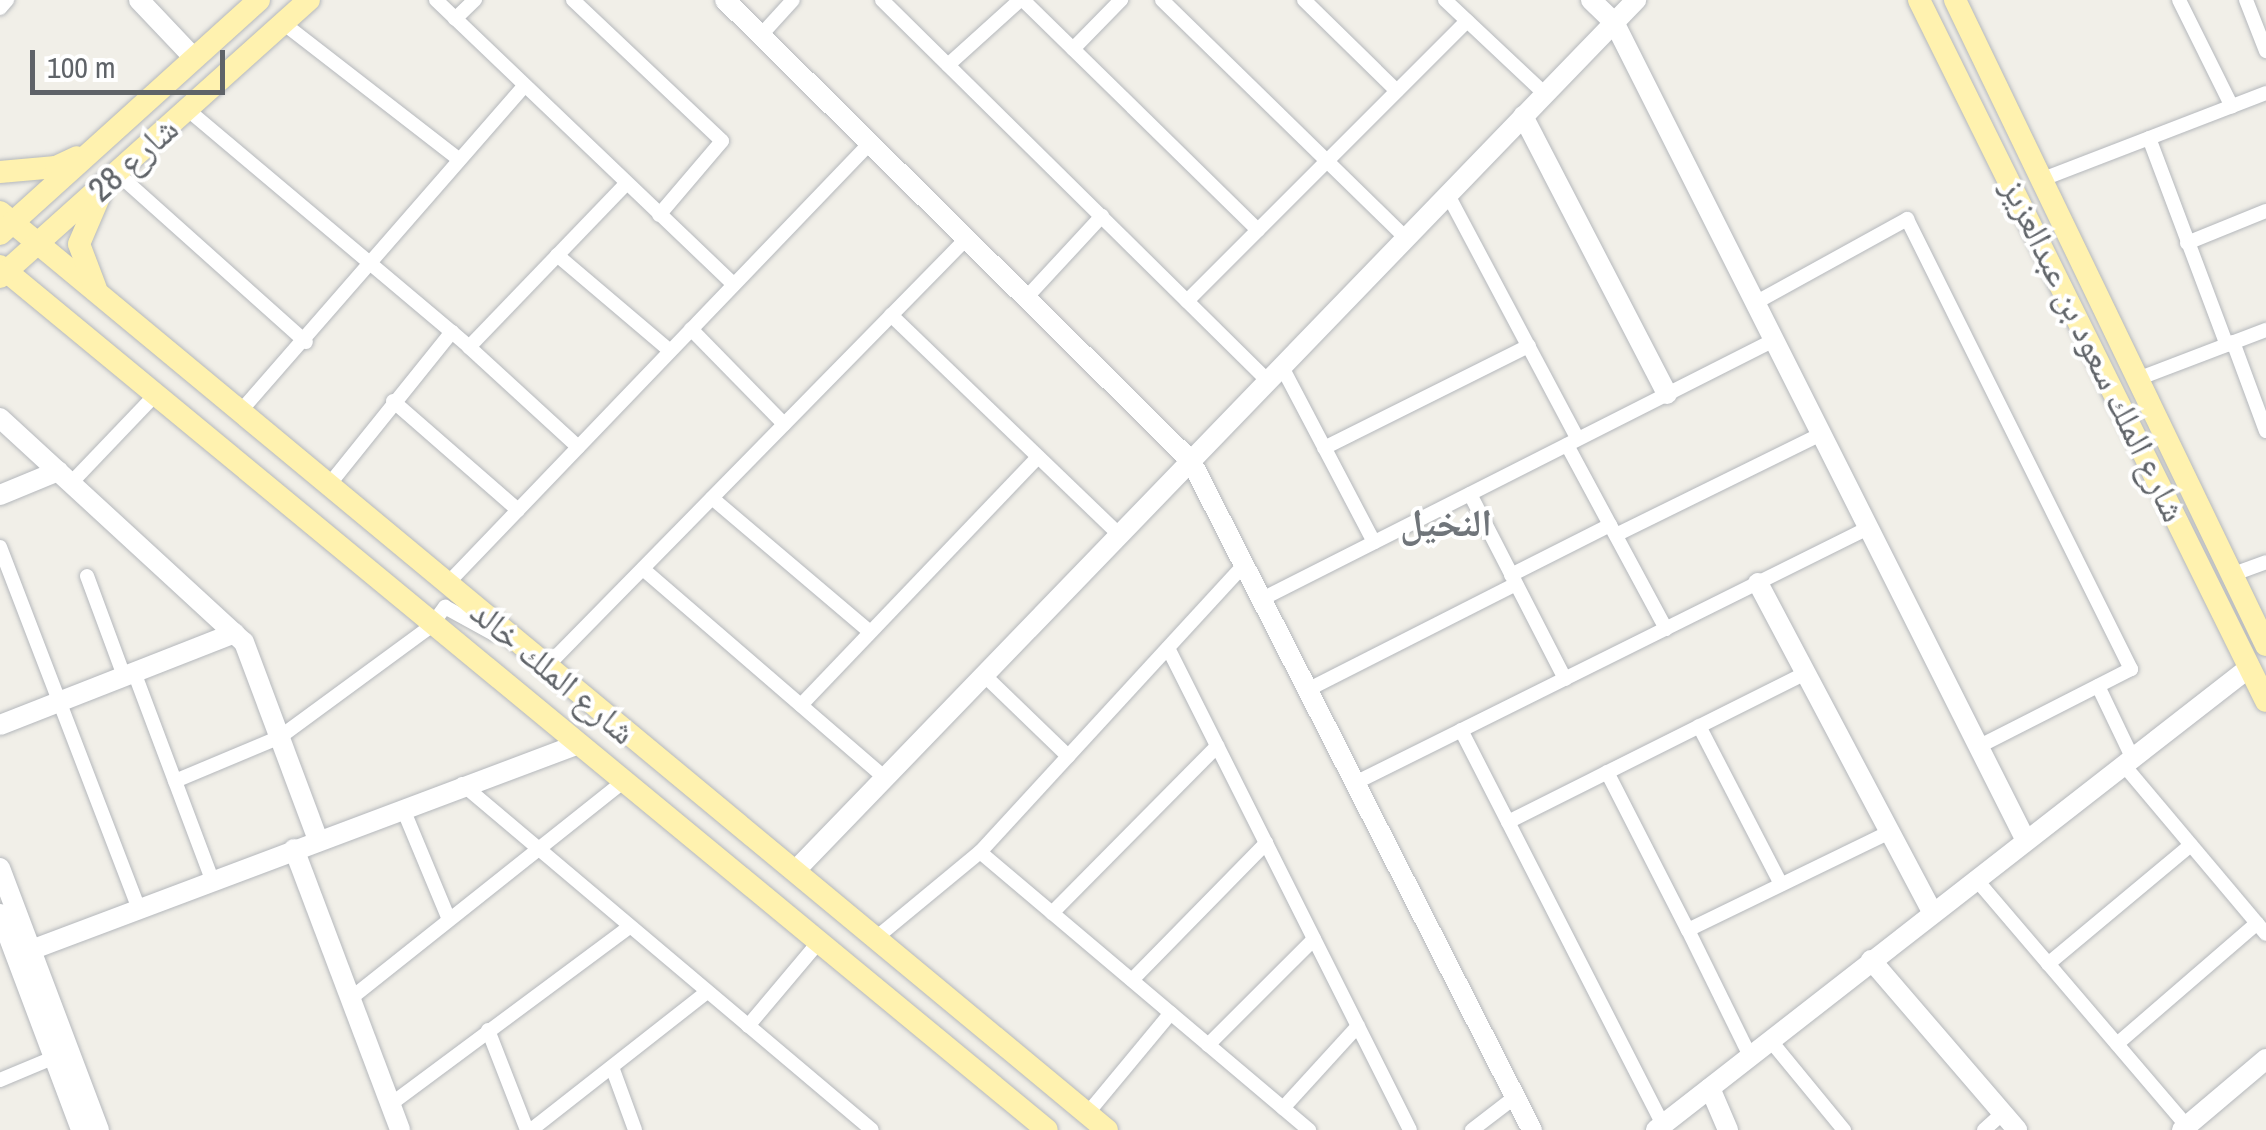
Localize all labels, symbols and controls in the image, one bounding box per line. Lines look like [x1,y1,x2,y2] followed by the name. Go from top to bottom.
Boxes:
[35,30,230,92] scale bar
[47,47,115,87] text: 100 m
[79,108,187,210] street label: شارع 28
[1993,172,2195,528] street label: شارع الملك سعود بن عبدالعزيز
[1400,500,1492,546] district label: النخيل
[462,591,644,753] street label: شارع الملك خالد

